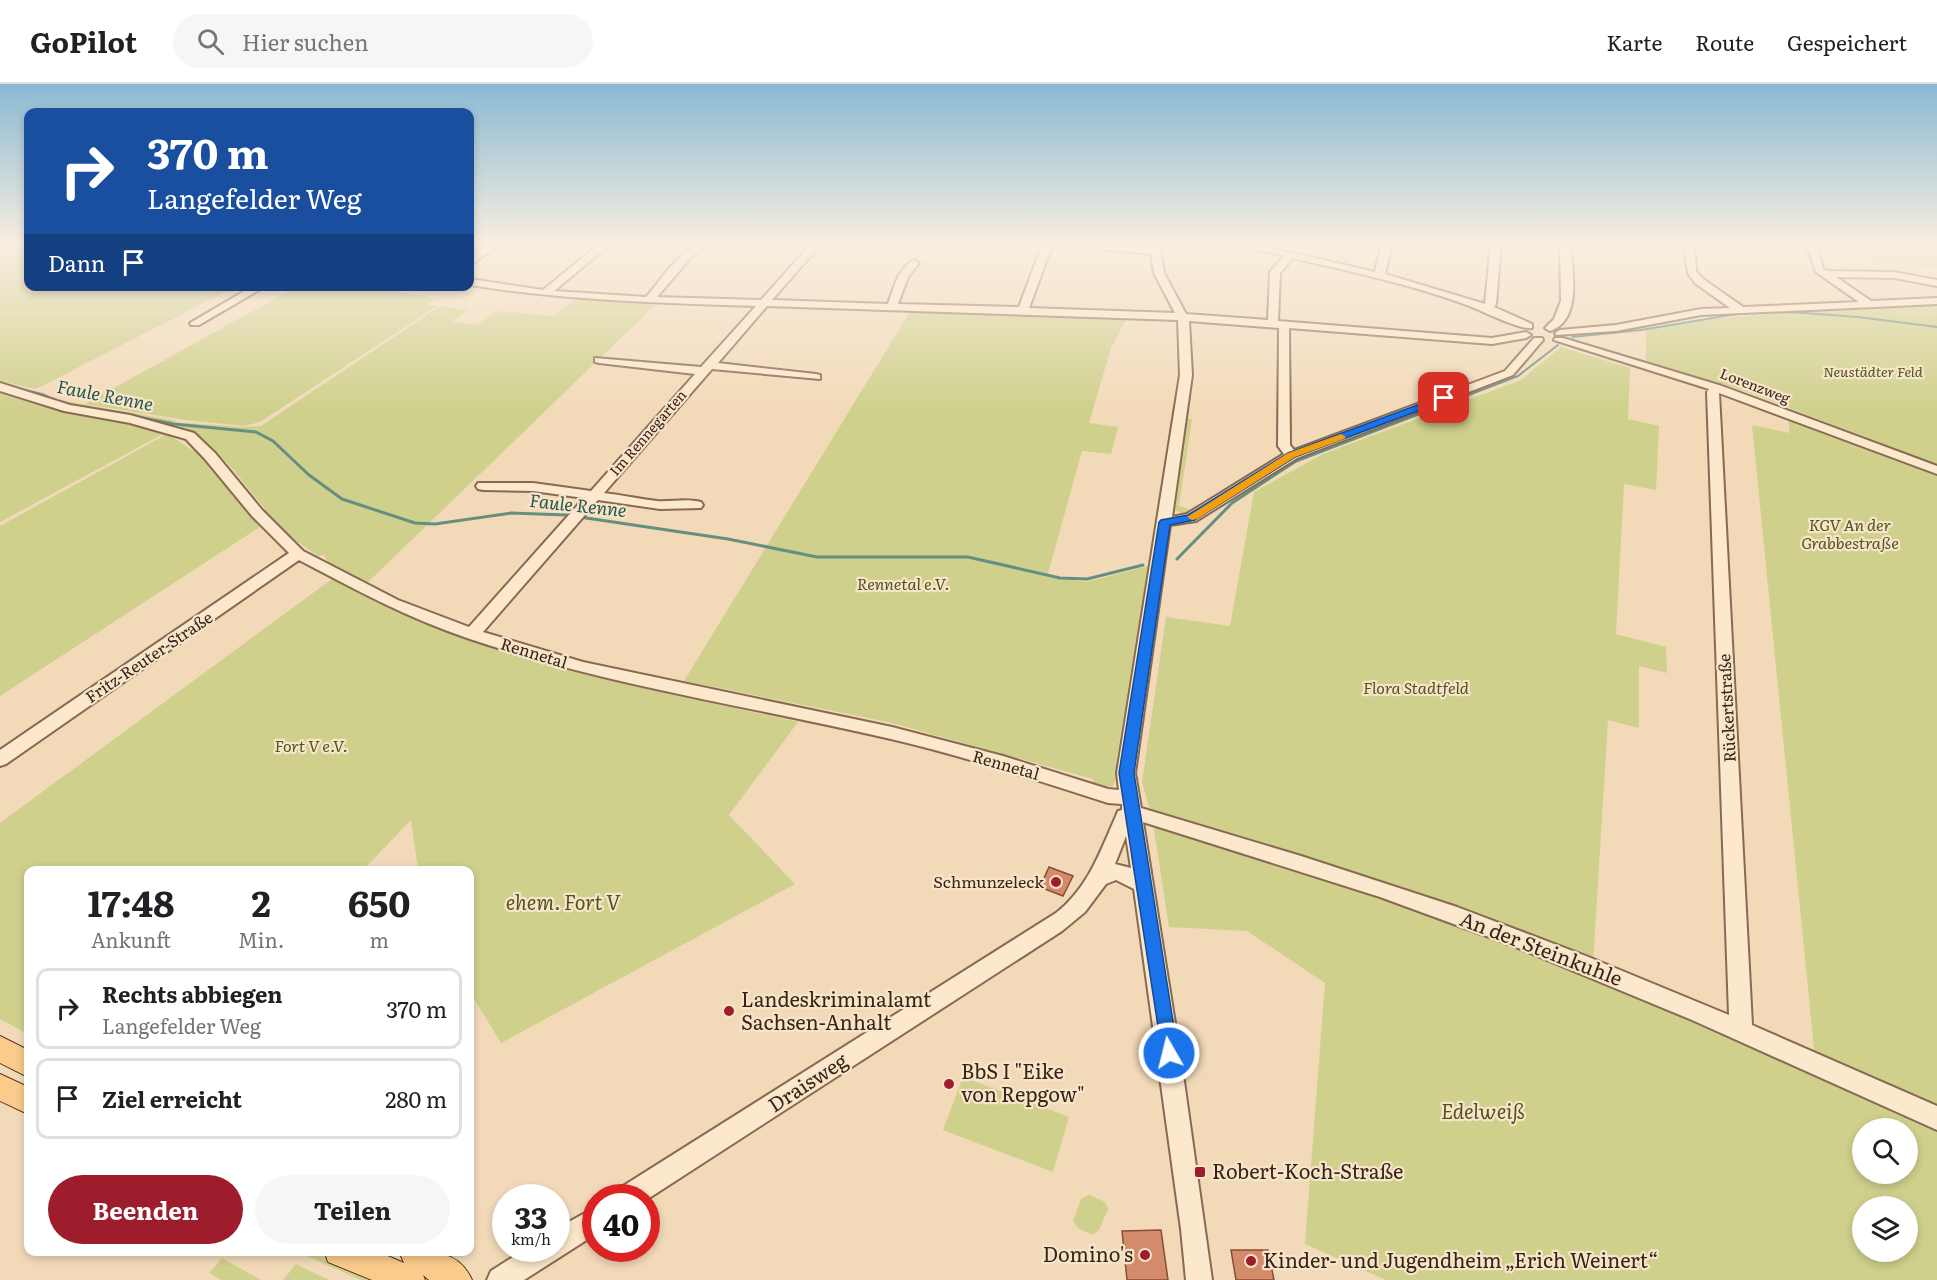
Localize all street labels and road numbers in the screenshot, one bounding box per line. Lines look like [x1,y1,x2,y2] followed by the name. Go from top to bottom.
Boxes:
[1717,363,1793,408] street label: Lorenzweg
[604,385,690,480] street label: Im Rennegarten
[80,605,217,708] street label: Fritz-Reuter-Straße
[498,631,571,674] street label: Rennetal
[1711,653,1741,763] street label: Rückertstraße
[970,743,1043,785] street label: Rennetal
[1456,902,1627,992] street label: An der Steinkuhle
[761,1044,853,1118] street label: Draisweg

